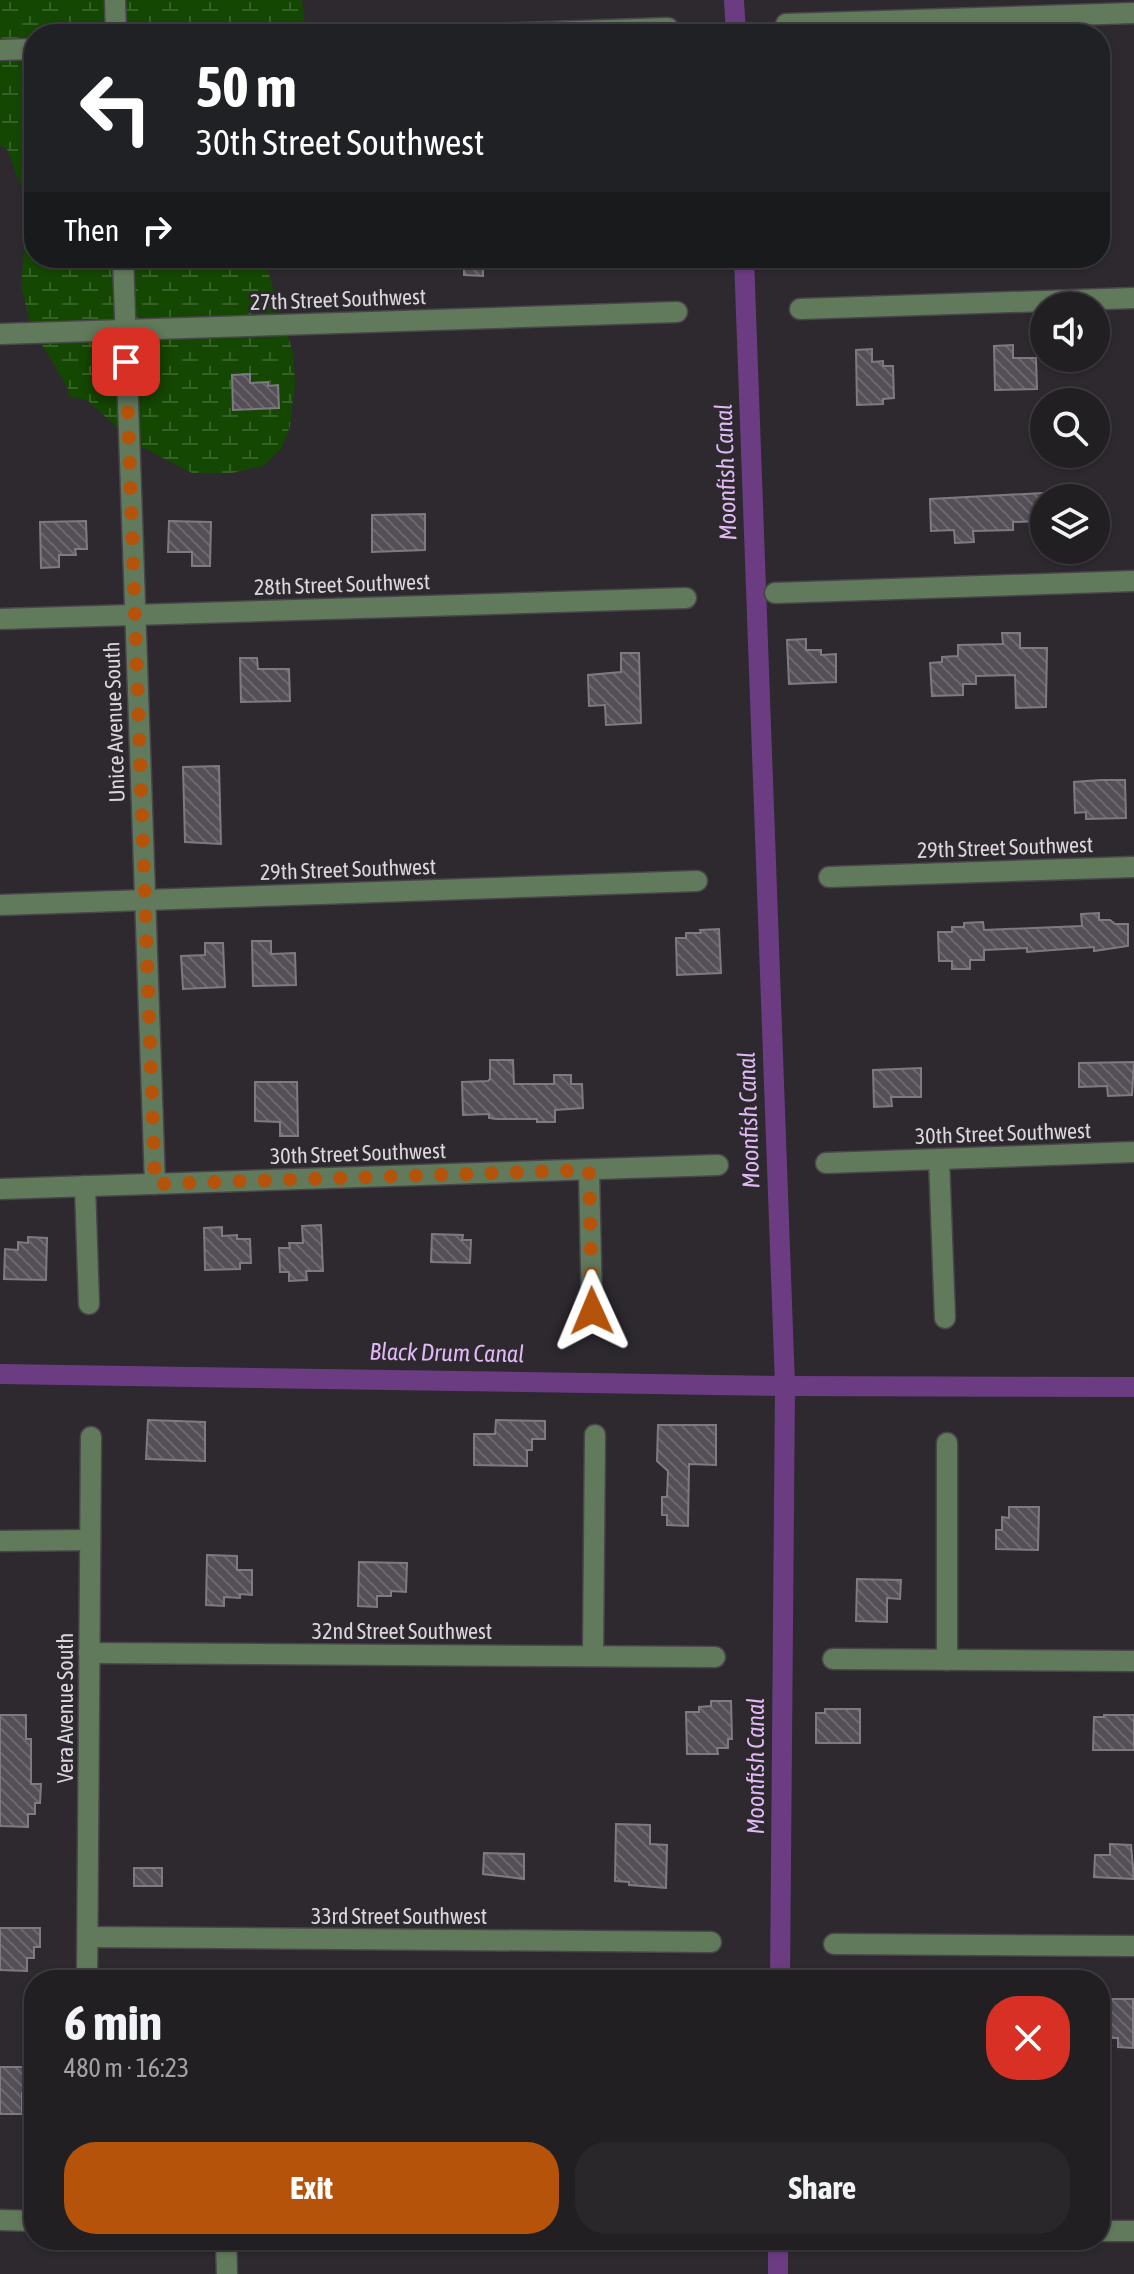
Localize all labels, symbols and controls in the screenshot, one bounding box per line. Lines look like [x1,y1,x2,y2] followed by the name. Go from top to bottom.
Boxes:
[196,55,297,119] text: 50 m
[64,56,168,160] icon: left
[196,121,484,163] text: 30th Street Southwest
[135,208,179,252] icon: right
[64,213,119,247] text: Then
[249,283,427,315] street label: 27th Street Southwest
[1030,292,1110,564] map controls
[1030,292,1110,372] button: sound
[92,328,160,396] pin
[104,340,148,384] icon: arrive
[1030,388,1110,468] button: search
[710,403,741,541] water label: Moonfish Canal
[1030,484,1110,564] button: layers
[253,568,431,600] street label: 28th Street Southwest
[98,641,130,803] street label: Unice Avenue South
[916,831,1094,863] street label: 29th Street Southwest
[259,853,437,885] street label: 29th Street Southwest
[733,1051,764,1189] water label: Moonfish Canal
[914,1117,1092,1149] street label: 30th Street Southwest
[269,1137,447,1169] street label: 30th Street Southwest
[550,1269,634,1353] position arrow
[369,1338,525,1367] water label: Black Drum Canal
[312,1618,492,1644] street label: 32nd Street Southwest
[52,1633,78,1783] street label: Vera Avenue South
[742,1698,769,1834] water label: Moonfish Canal
[311,1903,487,1929] street label: 33rd Street Southwest
[64,1995,162,2050] text: 6 min
[986,1996,1070,2080] button: close
[64,2053,189,2083] text: 480 m · 16:23
[64,2142,559,2234] button: Exit
[575,2142,1070,2234] button: Share

